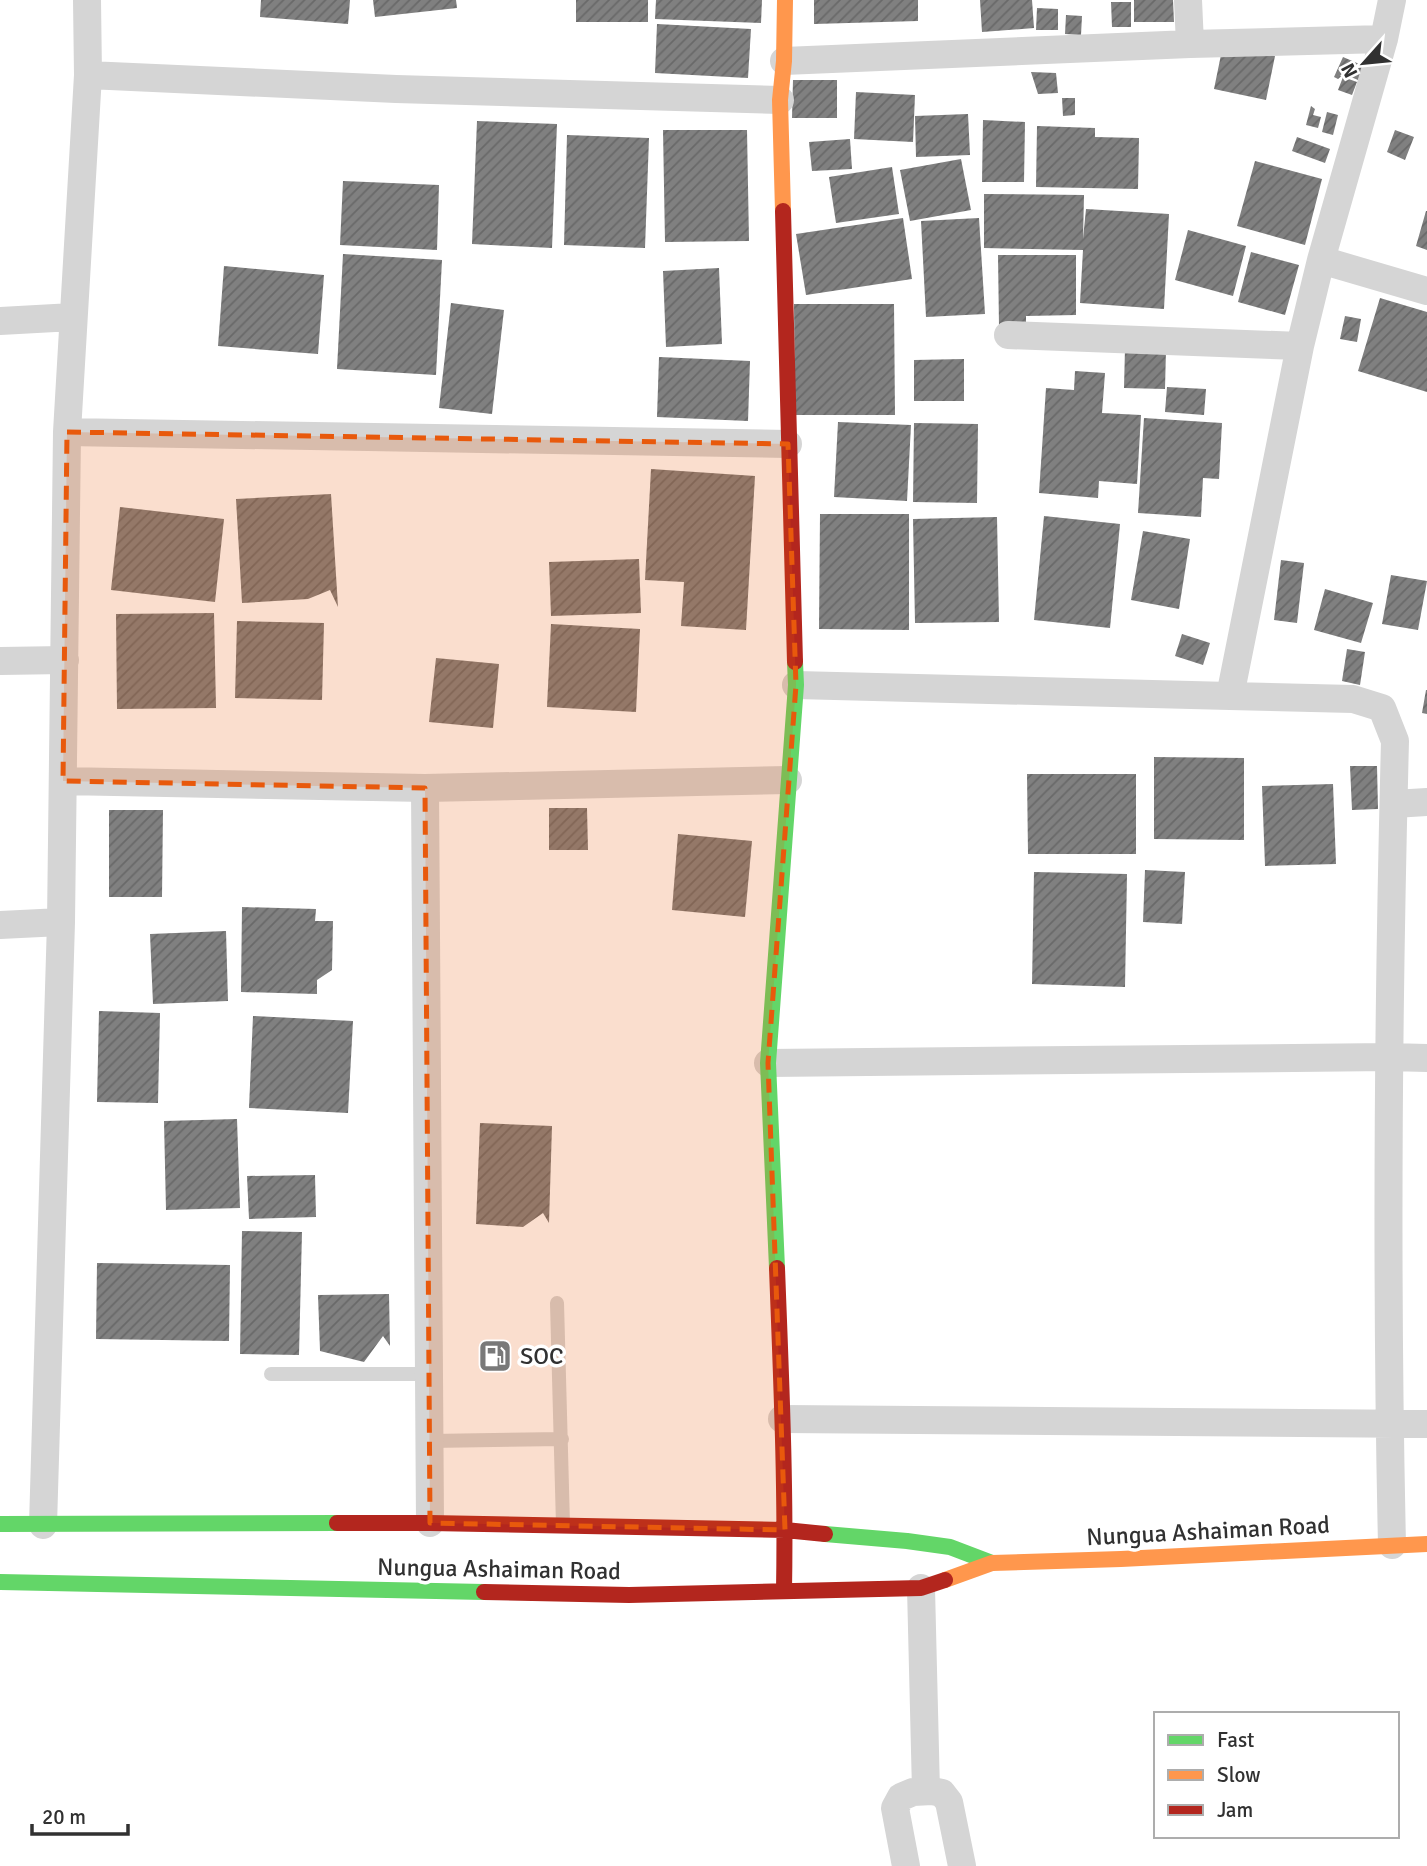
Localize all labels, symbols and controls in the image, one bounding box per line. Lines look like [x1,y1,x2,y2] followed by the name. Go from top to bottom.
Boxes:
[1329,28,1399,98] north arrow
[1336,59,1363,82] text: N
[476,1337,514,1375] fuel station icon: SOC
[520,1341,564,1371] place label: SOC
[1085,1510,1331,1552] street label: Nungua Ashaiman Road
[377,1552,621,1586] street label: Nungua Ashaiman Road
[1154,1712,1399,1838] legend
[1217,1727,1254,1753] text: Fast
[1217,1762,1261,1788] text: Slow
[32,1792,128,1836] scale bar
[1217,1797,1253,1823] text: Jam
[42,1804,86,1830] text: 20 m

